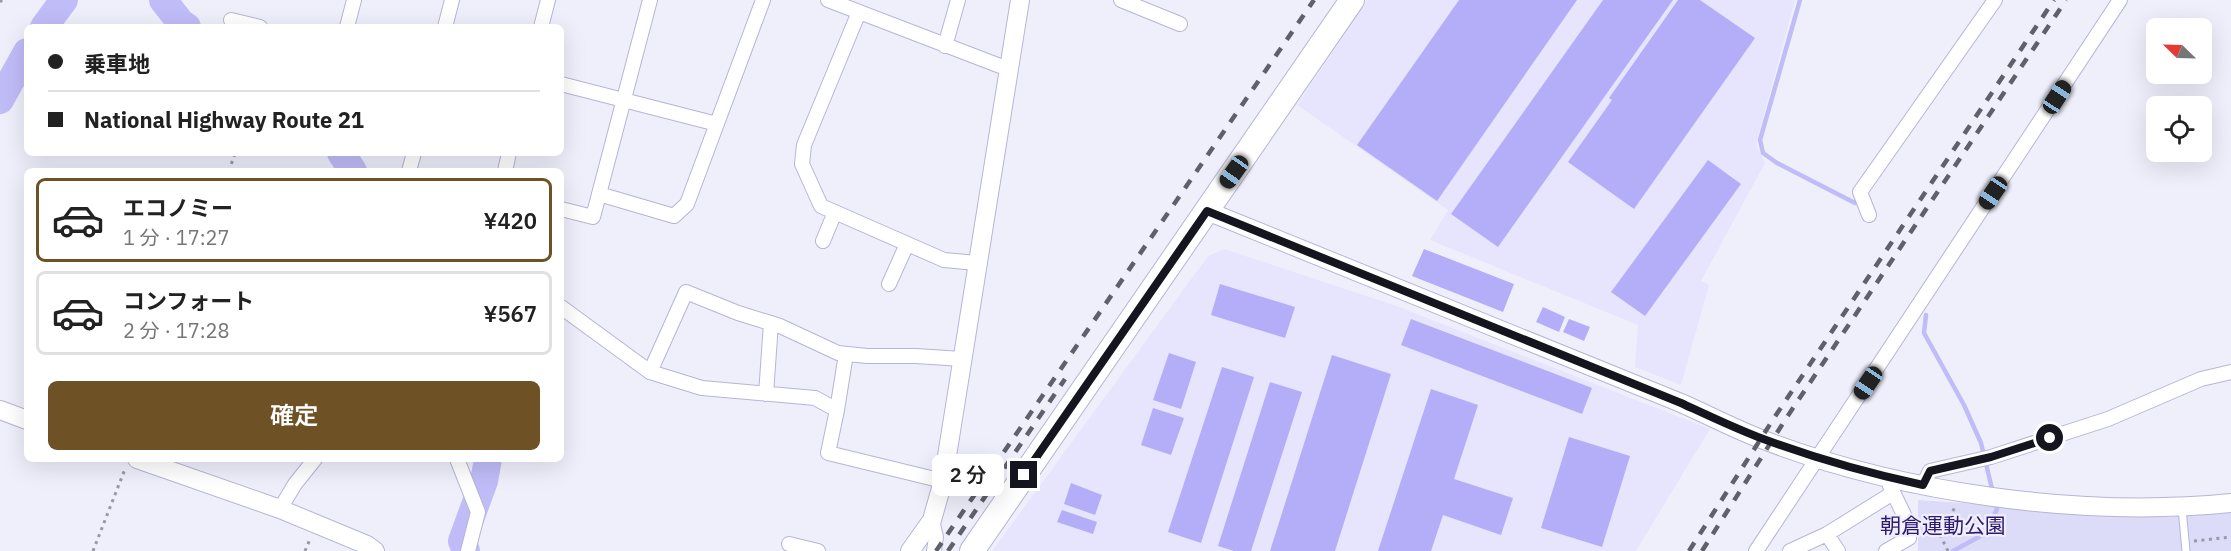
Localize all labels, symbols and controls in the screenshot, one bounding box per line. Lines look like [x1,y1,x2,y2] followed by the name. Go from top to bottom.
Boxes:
[2146,18,2212,84] north arrow
[2146,18,2212,162] map controls
[84,49,150,78] text: 乗車地
[2040,77,2074,117] car
[2146,96,2212,162] button: locate
[84,105,364,134] text: National Highway Route 21
[1216,152,1252,192] car
[1975,173,2011,213] car
[51,193,105,247] icon: car
[123,193,233,222] text: エコノミー
[483,206,537,235] text: ¥420
[123,224,230,251] text: 1 分 · 17:27
[51,286,105,340] icon: car
[123,286,254,315] text: コンフォート
[483,299,537,328] text: ¥567
[123,317,230,344] text: 2 分 · 17:28
[1850,363,1886,403] car
[48,381,540,450] button: 確定
[2036,424,2063,451] route start
[931,454,1003,496] callout: 2 分
[950,461,986,488] text: 2 分
[1010,461,1037,488] route end
[1880,511,2006,539] park label: 朝倉運動公園

